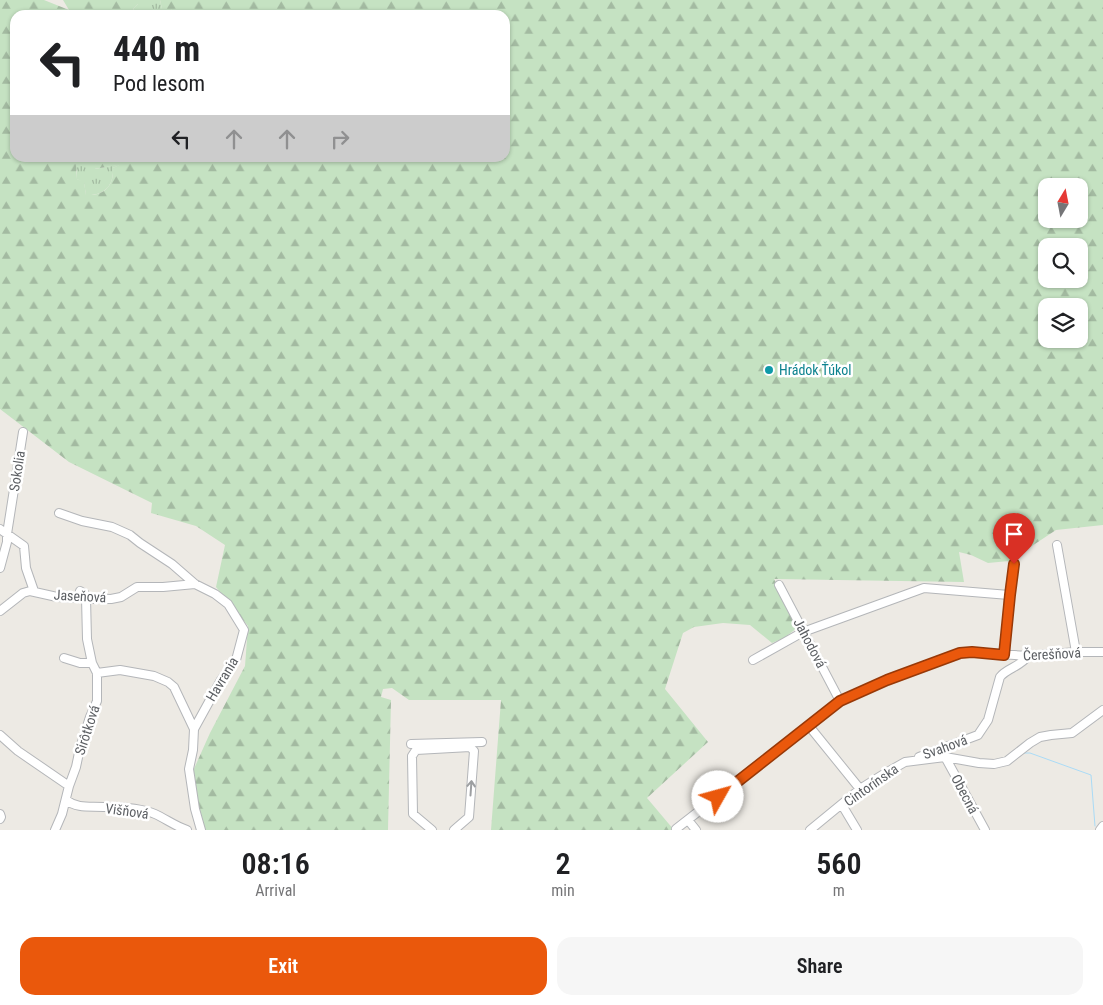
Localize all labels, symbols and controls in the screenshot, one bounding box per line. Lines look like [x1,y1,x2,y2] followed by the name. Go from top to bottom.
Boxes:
[113,29,200,70] text: 440 m
[30,30,95,95] icon: left
[113,71,205,96] text: Pod lesom
[167,125,195,153] icon: left
[220,125,248,153] icon: ahead
[273,125,301,153] icon: ahead
[326,125,354,153] icon: right
[1038,178,1088,228] north arrow
[1038,178,1088,348] map controls
[1038,238,1088,288] button: search
[1038,298,1088,348] button: layers
[779,361,852,378] place label: Hrádok Ťúkol
[763,364,775,376] marker: Hrádok Ťúkol
[6,450,28,492] street label: Sokolia
[993,513,1035,564] pin
[1000,520,1028,548] icon: arrive
[53,587,107,605] street label: Jaseňová
[790,616,830,670] street label: Jahodová
[1023,643,1081,664] street label: Čerešňová
[203,654,241,704] street label: Havrania
[71,703,103,757] street label: Sirôtková
[921,732,969,762] street label: Svahová
[841,760,901,810] street label: Cintorínska
[691,770,743,822] position arrow
[948,772,982,816] street label: Obecná
[467,780,476,796] one-way arrow
[104,800,150,822] street label: Višňová
[241,846,310,881] text: 08:16
[555,846,571,881] text: 2
[816,846,861,881] text: 560
[255,881,296,900] text: Arrival
[551,881,575,900] text: min
[833,881,845,900] text: m
[20,937,547,995] button: Exit
[557,937,1083,995] button: Share

